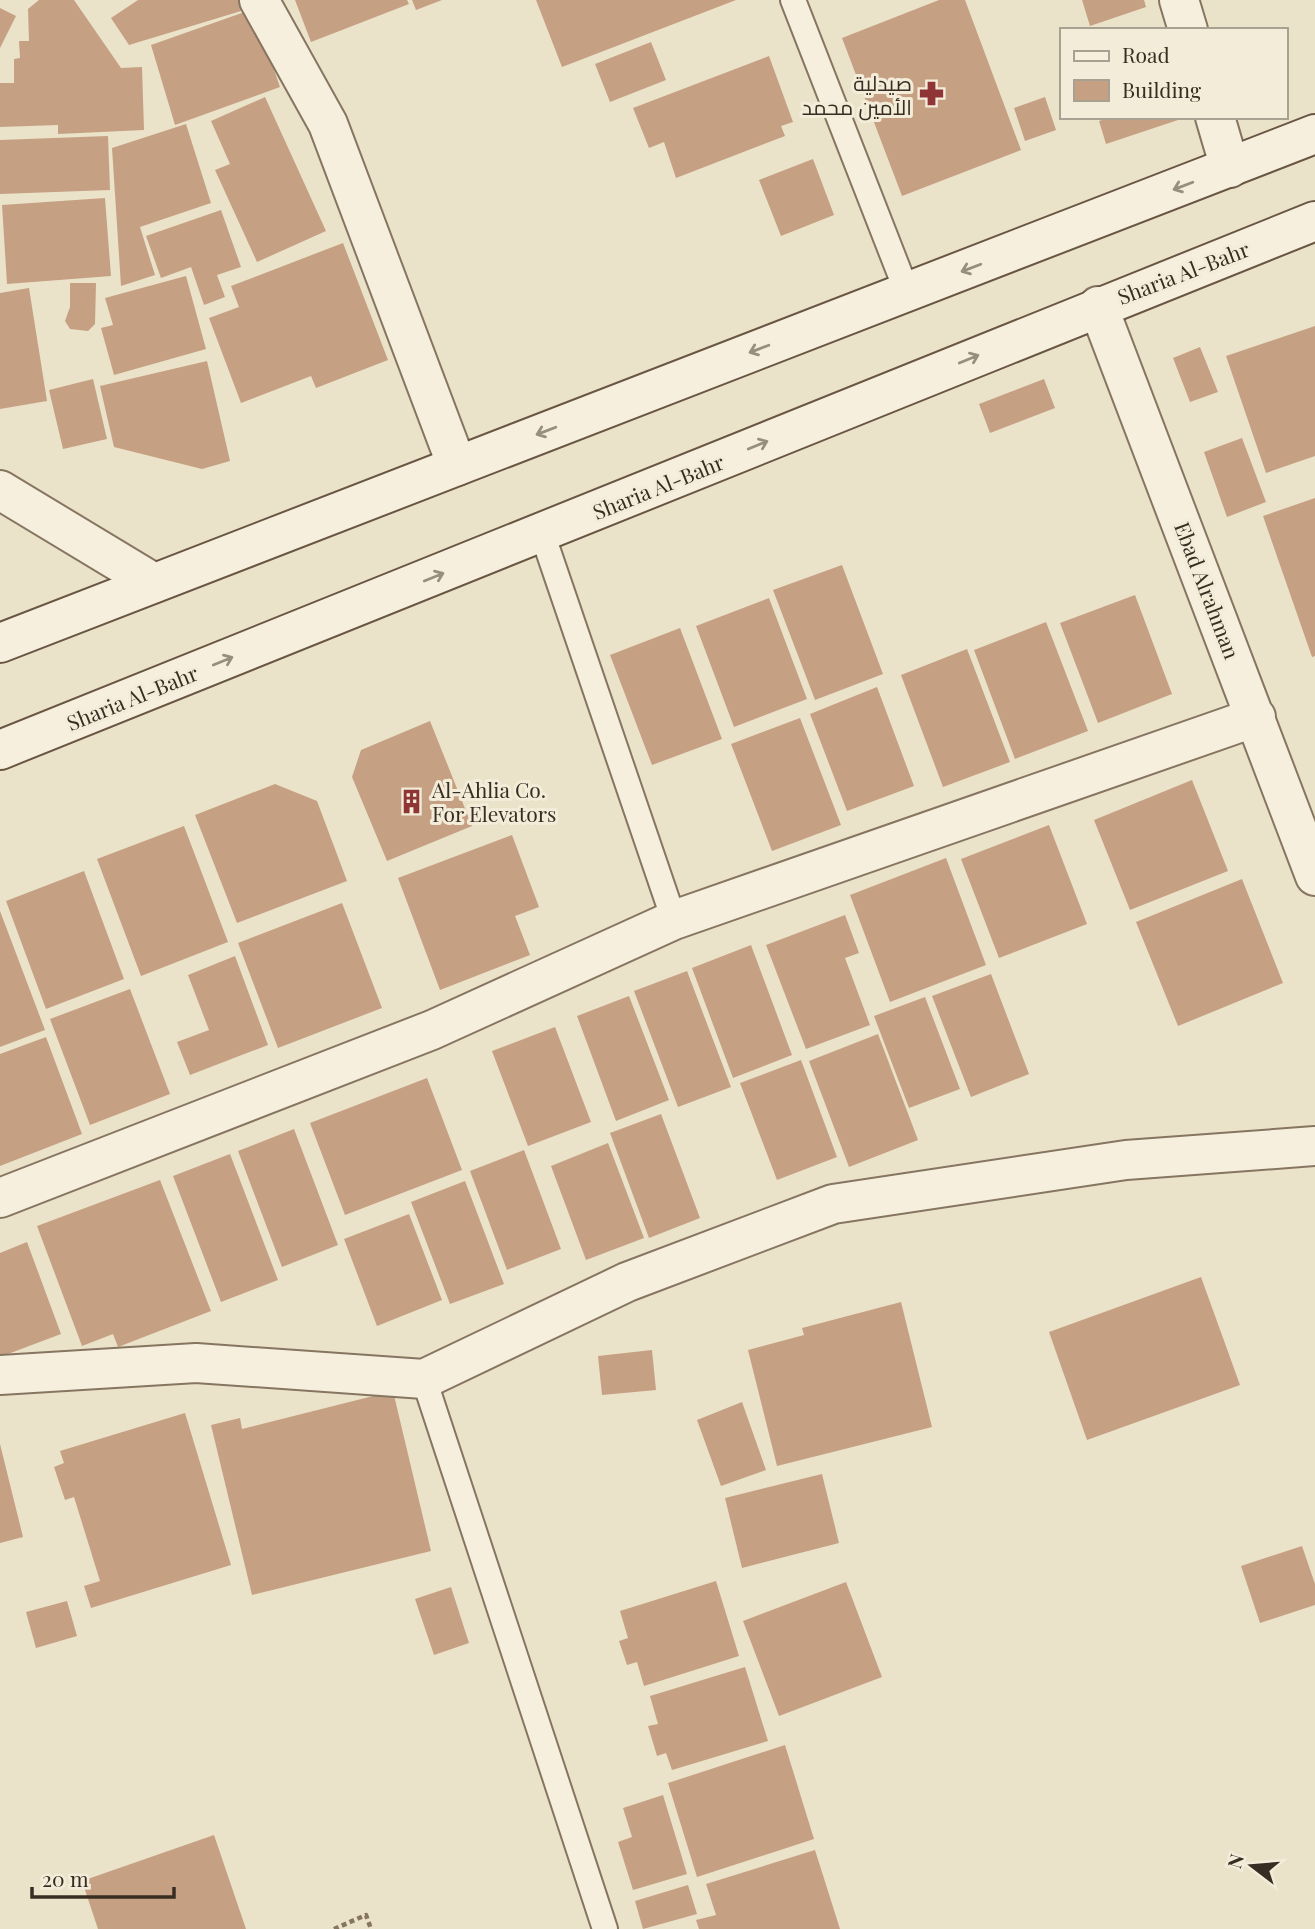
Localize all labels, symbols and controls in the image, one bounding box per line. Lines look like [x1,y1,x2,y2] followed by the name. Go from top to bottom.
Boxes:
[1060,28,1287,119] legend
[1122,40,1170,68] text: Road
[802,68,912,121] place label: صيدلية الأمين محمد
[1122,75,1201,103] text: Building
[918,80,946,108] pharmacy icon: صيدلية الأمين محمد
[1173,181,1195,194] one-way arrow
[1113,234,1254,310] street label: Sharia Al-Bahr
[961,262,982,275] one-way arrow
[748,344,770,357] one-way arrow
[957,351,979,364] one-way arrow
[536,426,558,438] one-way arrow
[747,438,769,451] one-way arrow
[588,447,728,525] street label: Sharia Al-Bahr
[1169,517,1247,663] street label: Ebad Alrahman
[423,569,444,582] one-way arrow
[211,654,233,667] one-way arrow
[62,658,202,736] street label: Sharia Al-Bahr
[431,775,557,827] place label: Al-Ahlia Co. For Elevators
[398,787,426,815] building icon: Al-Ahlia Co. For Elevators
[1217,1831,1287,1901] north arrow
[1220,1851,1249,1871] text: N
[32,1856,173,1900] scale bar
[42,1864,89,1892] text: 20 m

